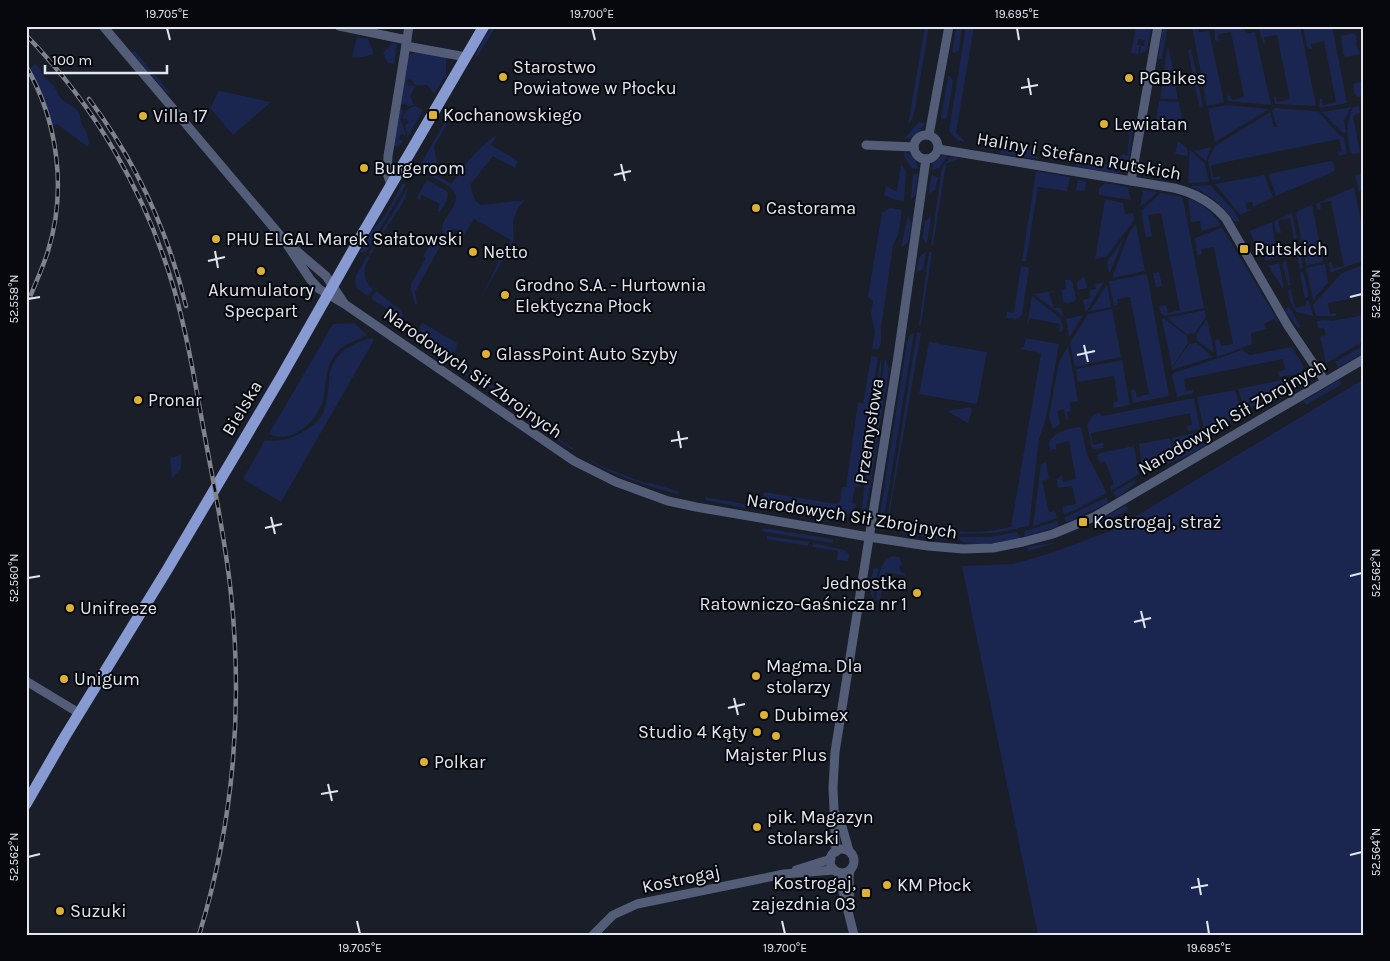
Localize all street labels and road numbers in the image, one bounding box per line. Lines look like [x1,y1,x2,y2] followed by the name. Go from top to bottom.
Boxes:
[975,127,1183,185] street label: Haliny i Stefana Rutskich
[379,303,567,443] street label: Narodowych Sił Zbrojnych
[1134,354,1330,480] street label: Narodowych Sił Zbrojnych
[217,376,267,440] street label: Bielska
[850,377,888,485] street label: Przemysłowa
[745,488,959,544] street label: Narodowych Sił Zbrojnych
[640,860,722,898] street label: Kostrogaj

